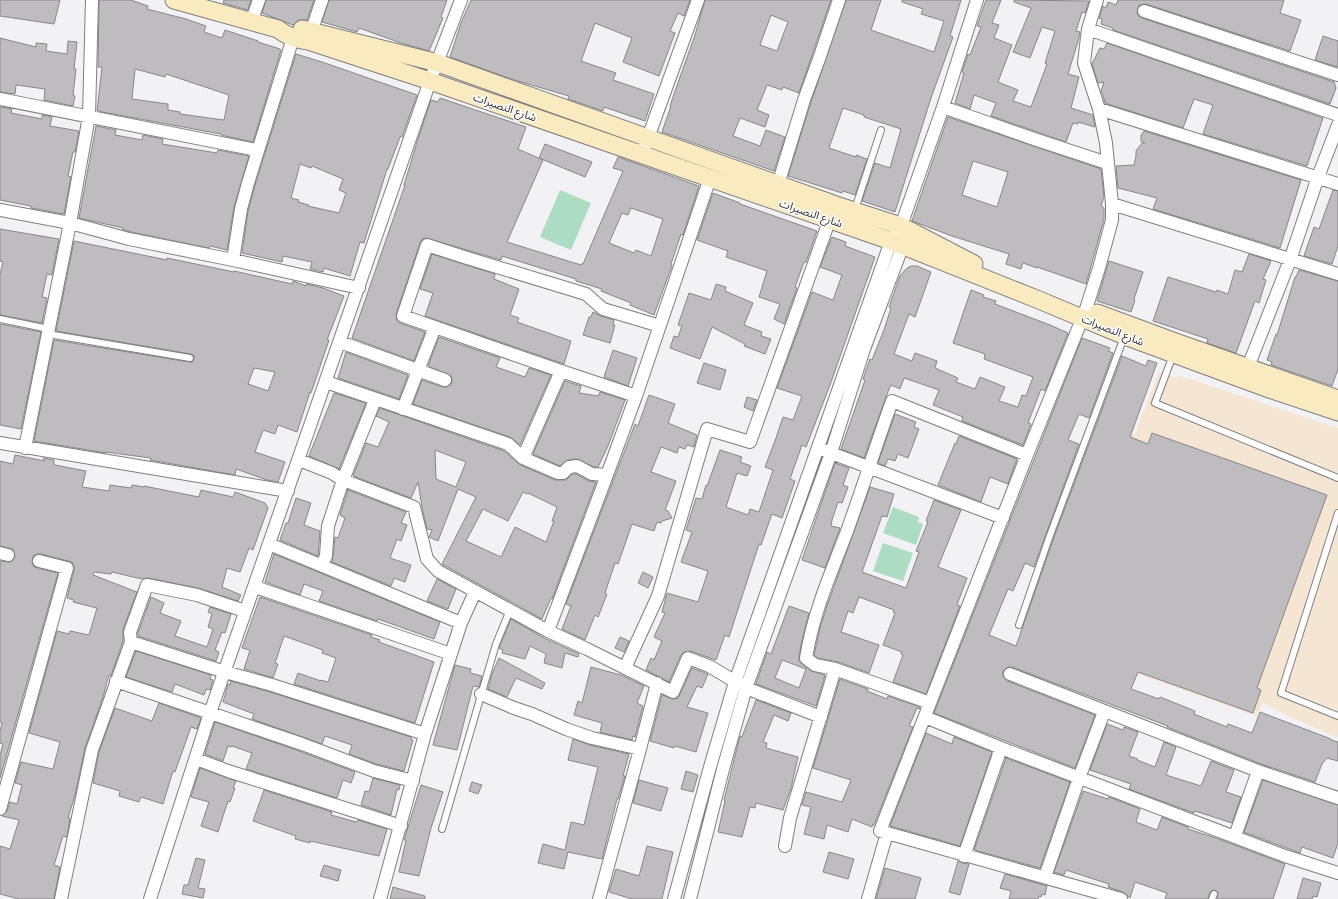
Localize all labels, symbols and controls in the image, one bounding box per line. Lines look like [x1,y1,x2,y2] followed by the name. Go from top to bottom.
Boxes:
[471,90,539,125] street label: شارع النصيرات
[777,196,845,231] street label: شارع النصيرات
[1079,311,1147,350] street label: شارع النصيرات

